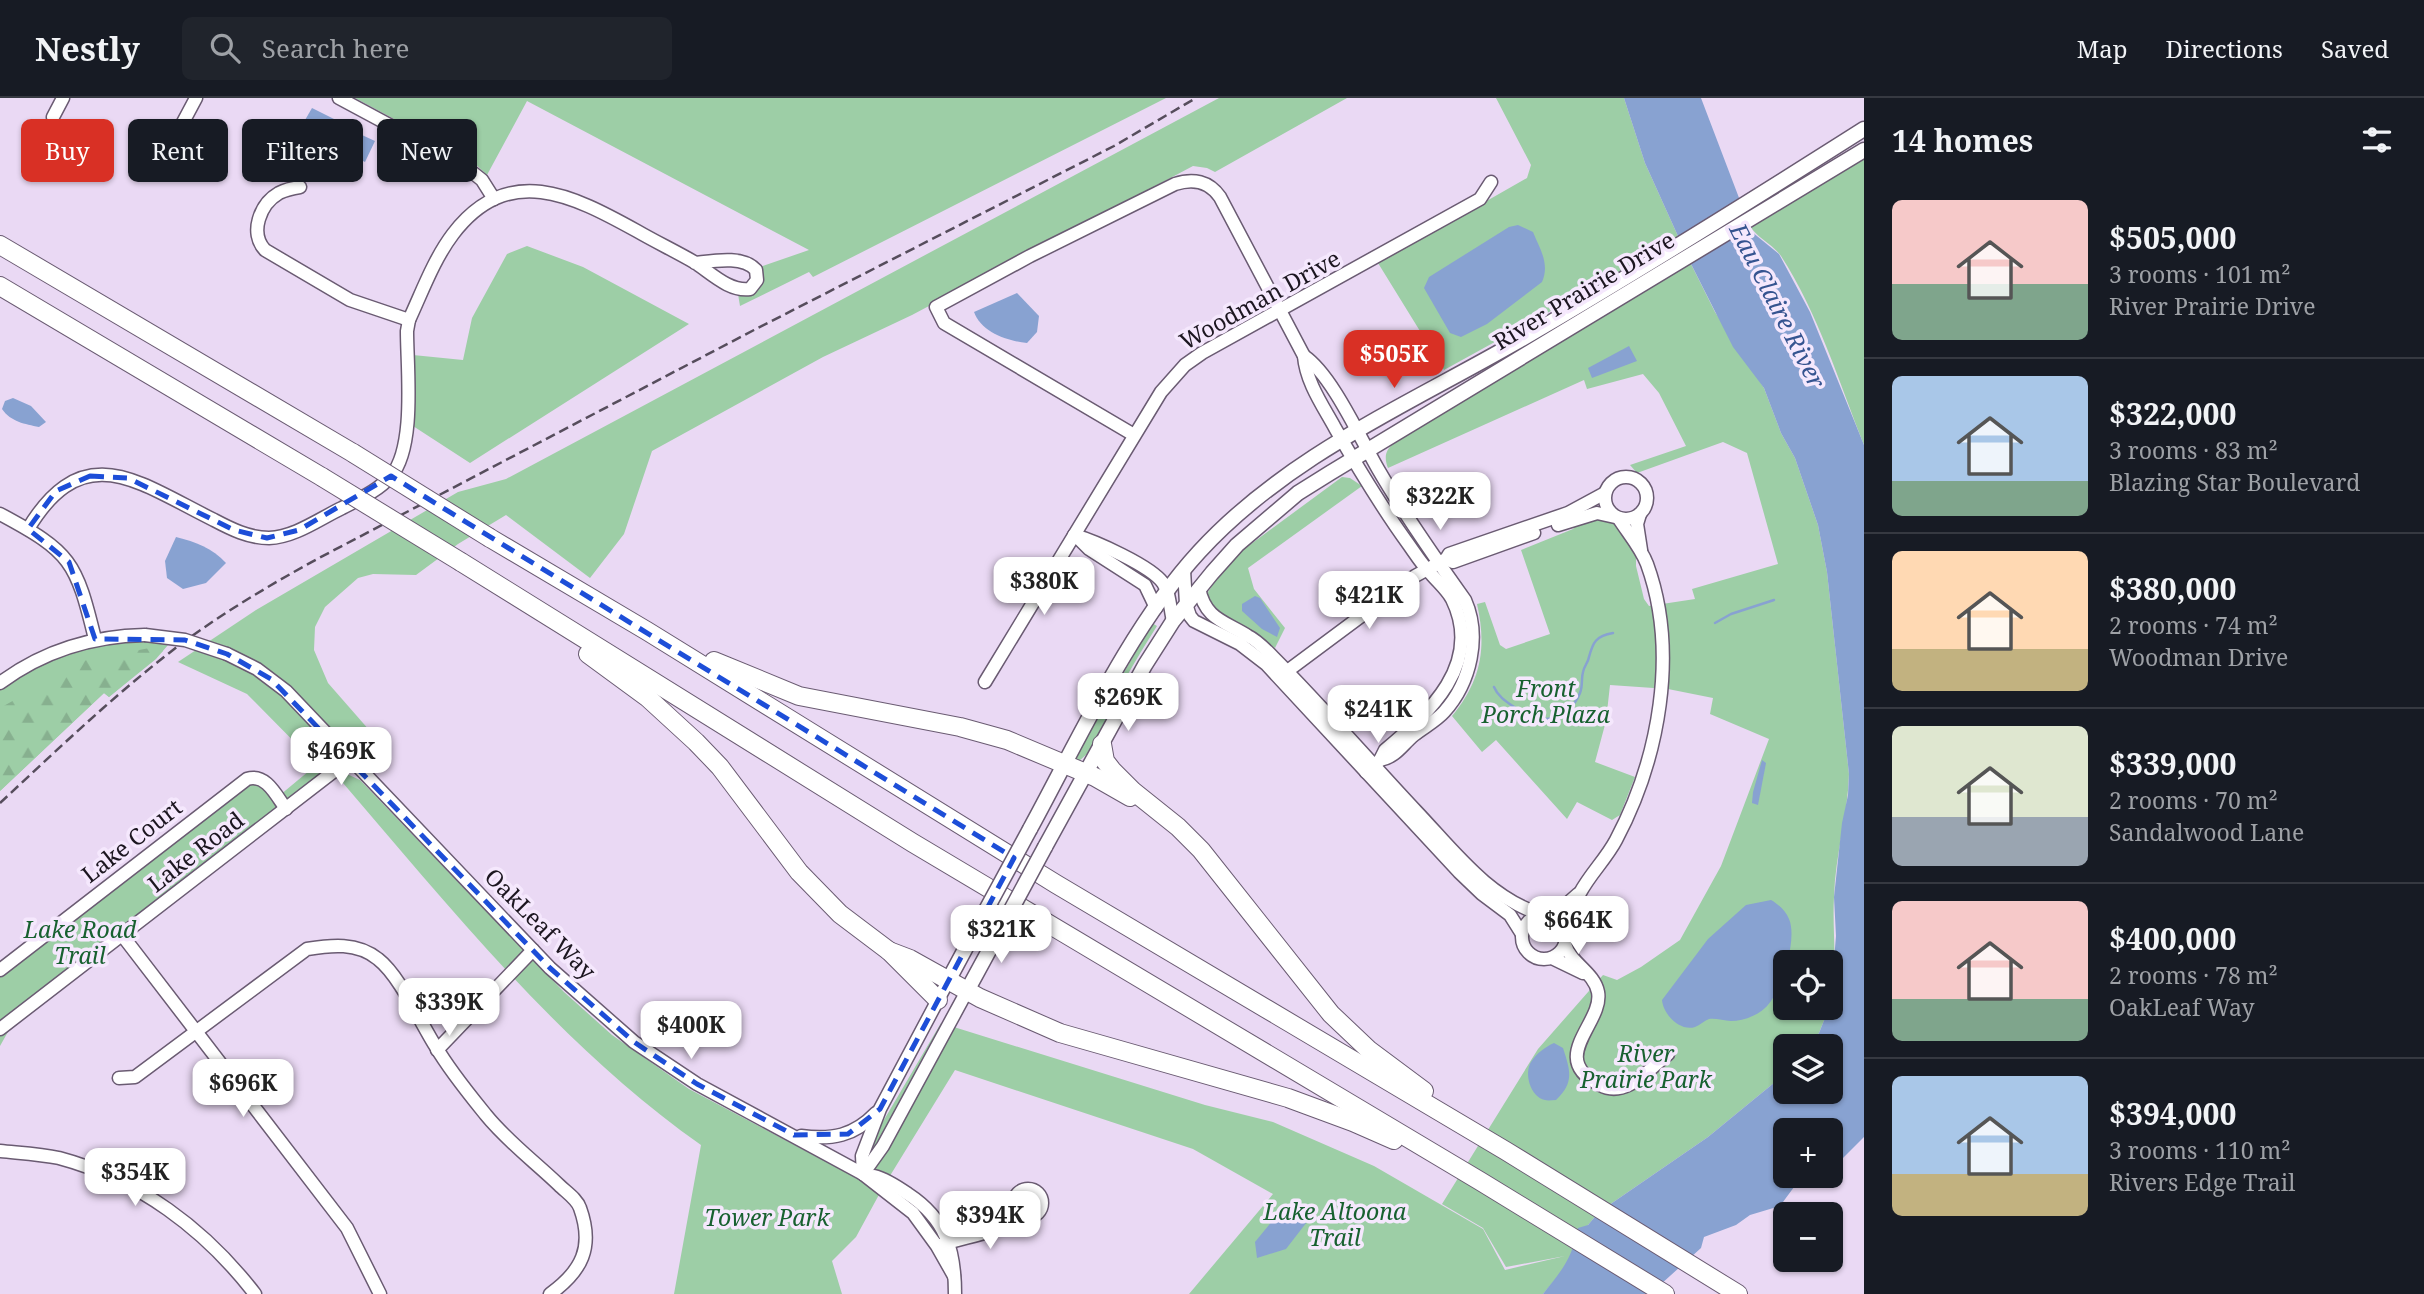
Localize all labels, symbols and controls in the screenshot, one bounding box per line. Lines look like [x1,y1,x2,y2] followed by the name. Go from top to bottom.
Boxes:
[182,17,672,80] search box
[35,26,140,71] text: Nestly
[206,29,244,67] icon: search
[262,30,409,66] text: Search here
[2077,32,2128,65] text: Map
[2166,32,2283,65] text: Directions
[2321,32,2389,65] text: Saved
[21,119,114,182] chip: Buy
[128,119,228,182] chip: Rent
[242,119,363,182] chip: Filters
[377,119,477,182] chip: New
[1892,120,2033,161] text: 14 homes
[2358,121,2396,159] icon: filters
[1722,216,1834,394] water label: Eau Claire River
[2109,217,2236,258] text: $505,000
[1487,223,1680,357] street label: River Prairie Drive
[1948,228,2032,312] icon: home
[1173,242,1346,357] street label: Woodman Drive
[2109,258,2291,290] text: 3 rooms · 101 m²
[2109,290,2315,322] text: River Prairie Drive
[1345,330,1443,390] pin: $505K
[1360,337,1428,369] text: $505K
[2109,393,2236,434] text: $322,000
[1948,404,2032,488] icon: home
[2109,434,2278,466] text: 3 rooms · 83 m²
[2109,466,2360,498] text: Blazing Star Boulevard
[1391,472,1489,532] pin: $322K
[1406,479,1474,511] text: $322K
[995,558,1093,617] pin: $380K
[1010,564,1078,596] text: $380K
[2109,568,2236,609] text: $380,000
[1320,572,1418,631] pin: $421K
[1335,578,1403,610] text: $421K
[1948,579,2032,663] icon: home
[2109,609,2278,641] text: 2 rooms · 74 m²
[2109,641,2288,673] text: Woodman Drive
[1481,672,1611,730] park label: Front Porch Plaza
[1079,674,1177,733] pin: $269K
[1094,680,1162,712] text: $269K
[1329,686,1427,745] pin: $241K
[1344,692,1412,724] text: $241K
[292,728,390,787] pin: $469K
[307,734,375,766] text: $469K
[2109,743,2236,784] text: $339,000
[1948,754,2032,838] icon: home
[2109,784,2278,816] text: 2 rooms · 70 m²
[74,791,188,890] street label: Lake Court
[141,804,250,899] street label: Lake Road
[2109,816,2304,848] text: Sandalwood Lane
[478,861,603,986] street label: OakLeaf Way
[1529,896,1627,956] pin: $664K
[1544,903,1612,935] text: $664K
[952,906,1050,965] pin: $321K
[967,912,1035,944] text: $321K
[23,913,137,971] park label: Lake Road Trail
[2109,918,2236,959] text: $400,000
[1948,929,2032,1013] icon: home
[1773,950,1843,1272] map controls
[1773,950,1843,1020] button: locate
[2109,959,2278,991] text: 2 rooms · 78 m²
[400,978,498,1038] pin: $339K
[415,985,483,1017] text: $339K
[2109,991,2254,1023] text: OakLeaf Way
[642,1002,740,1061] pin: $400K
[657,1008,725,1040] text: $400K
[1773,1034,1843,1104] button: layers
[1579,1037,1713,1095] park label: River Prairie Park
[194,1060,292,1119] pin: $696K
[209,1066,277,1098] text: $696K
[2109,1093,2236,1134] text: $394,000
[1948,1104,2032,1188] icon: home
[1773,1118,1843,1188] button: +
[2109,1134,2291,1166] text: 3 rooms · 110 m²
[86,1148,184,1208] pin: $354K
[101,1155,169,1187] text: $354K
[2109,1166,2295,1198] text: Rivers Edge Trail
[941,1192,1039,1251] pin: $394K
[1263,1195,1407,1253] park label: Lake Altoona Trail
[956,1198,1024,1230] text: $394K
[705,1201,830,1233] park label: Tower Park
[1773,1202,1843,1272] button: −

